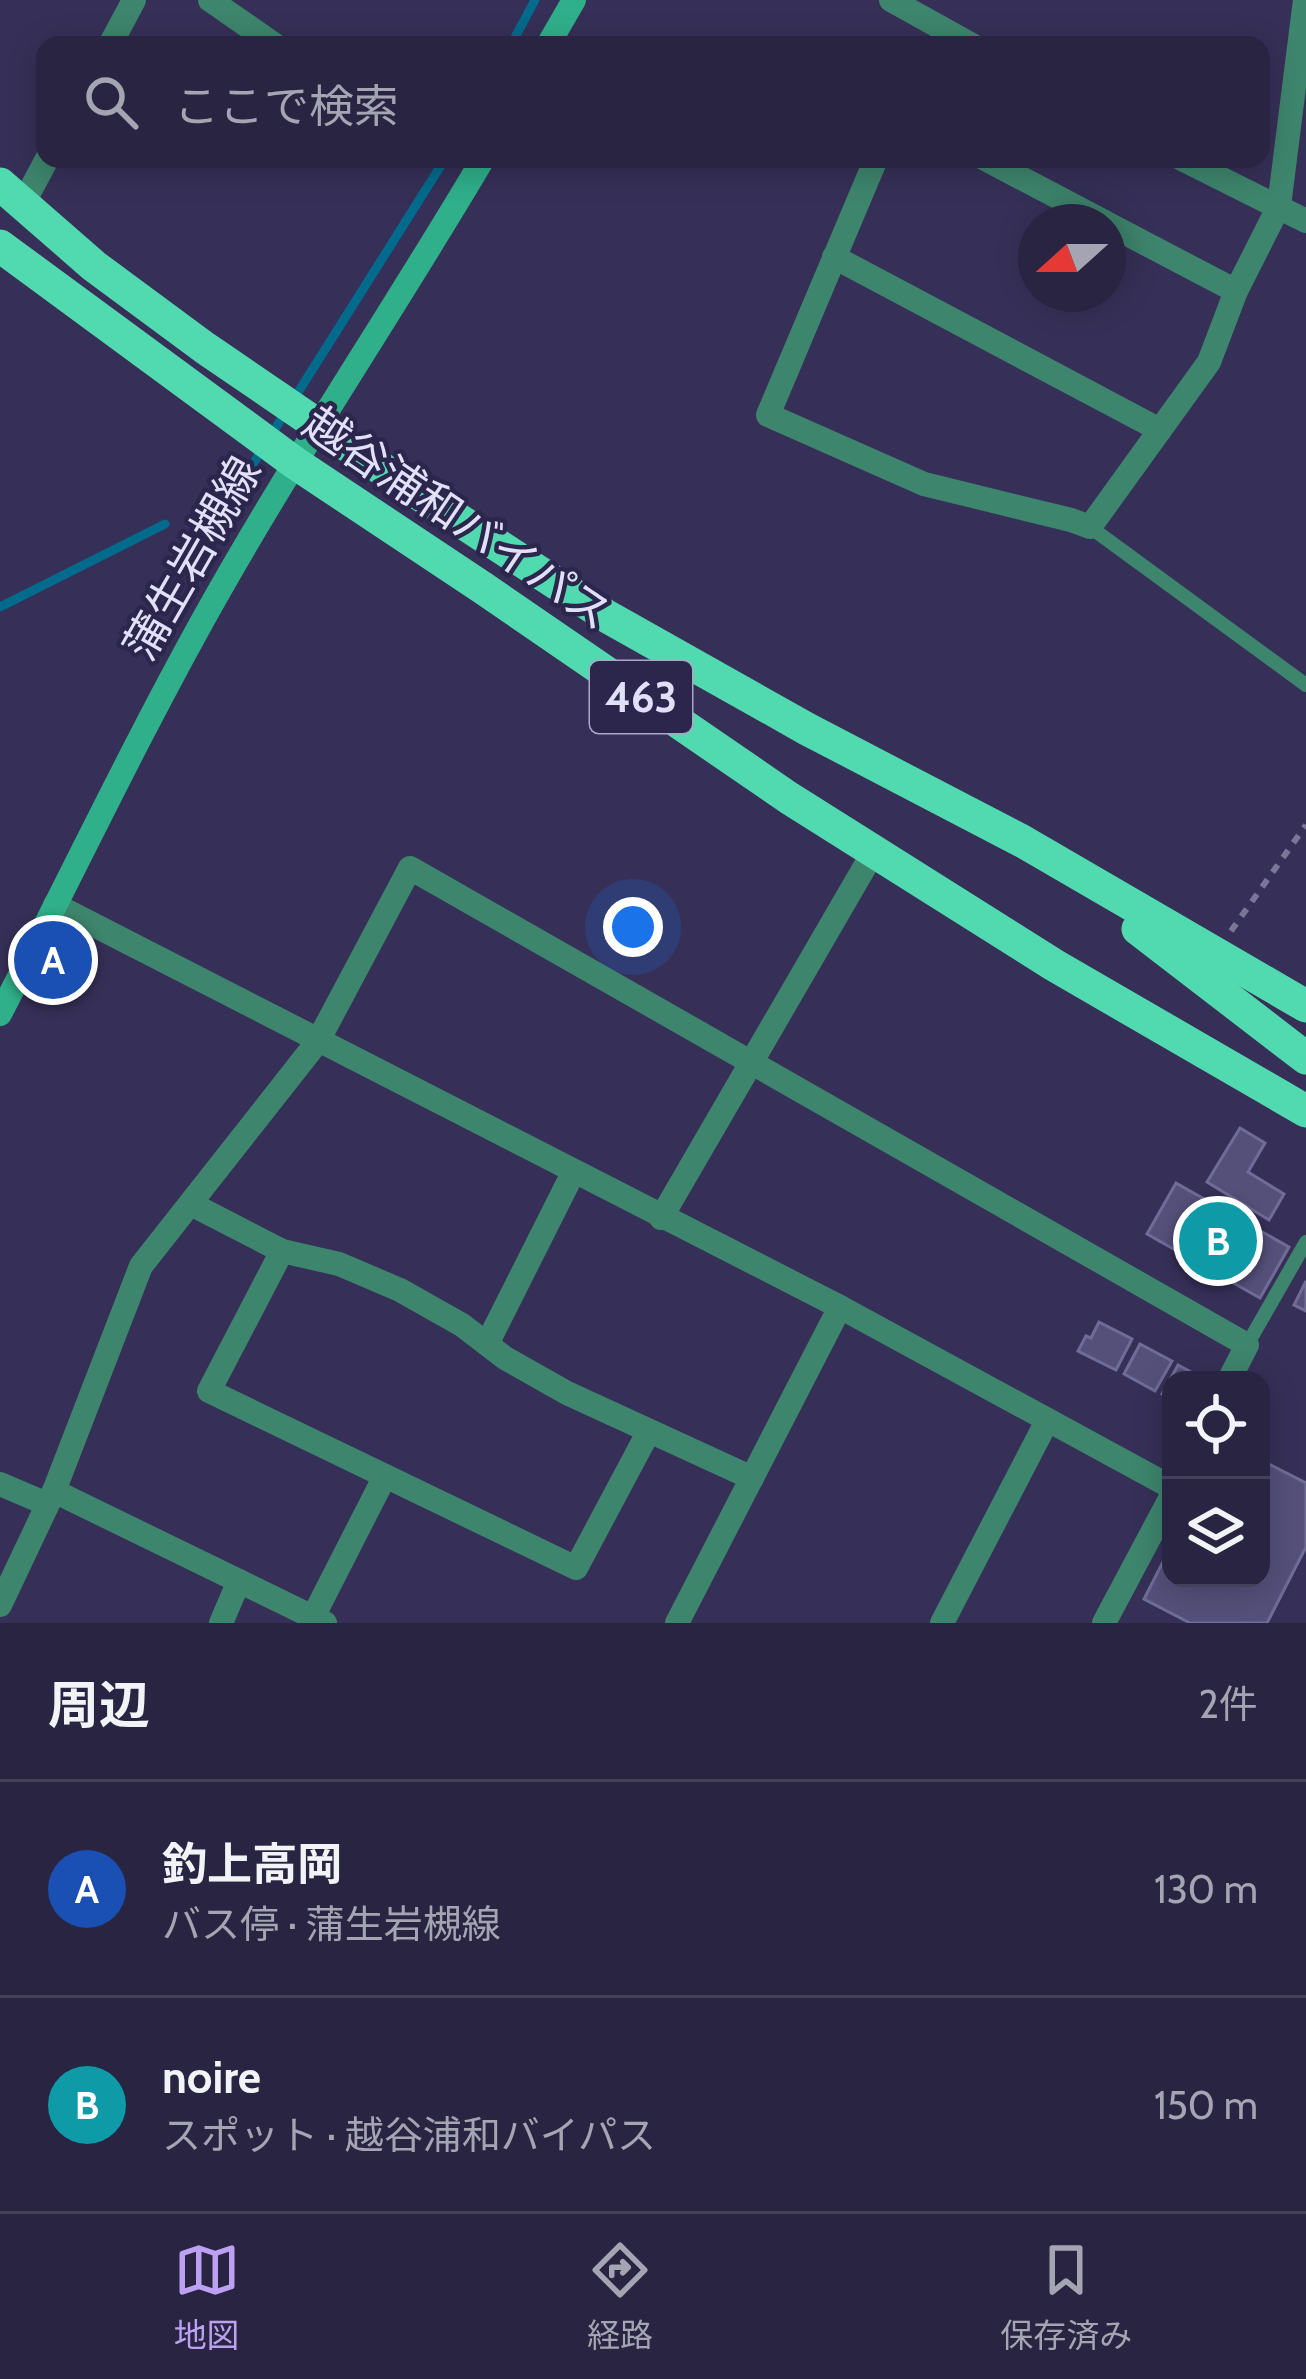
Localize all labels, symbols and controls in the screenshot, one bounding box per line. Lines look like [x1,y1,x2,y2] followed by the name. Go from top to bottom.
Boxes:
[36,36,1270,168] search box
[78,69,144,135] icon: search
[174,79,399,133] text: ここで検索
[1018,204,1126,312] north arrow
[294,395,622,641] street label: 越谷浦和バイパス
[112,447,272,669] street label: 蒲生岩槻線
[590,661,692,733] road number: 463
[603,897,663,957] your location
[14,915,92,1005] pin: A
[1179,1196,1257,1286] pin: B
[1162,1371,1270,1587] map controls
[1162,1371,1270,1479] button: locate
[1162,1479,1270,1587] button: layers
[48,1674,150,1736] text: 周辺
[1199,1680,1258,1728] text: 2件
[162,1837,342,1891] text: 釣上高岡
[75,1865,99,1913] text: A
[1154,1865,1258,1913] text: 130 m
[162,1900,501,1948] text: バス停 · 蒲生岩槻線
[162,2050,261,2104] text: noire
[75,2081,99,2129] text: B
[1154,2081,1258,2129] text: 150 m
[162,2111,656,2159] text: スポット · 越谷浦和バイパス
[174,2237,240,2357] tab: 地図
[587,2237,653,2357] tab: 経路
[1000,2237,1132,2357] tab: 保存済み

